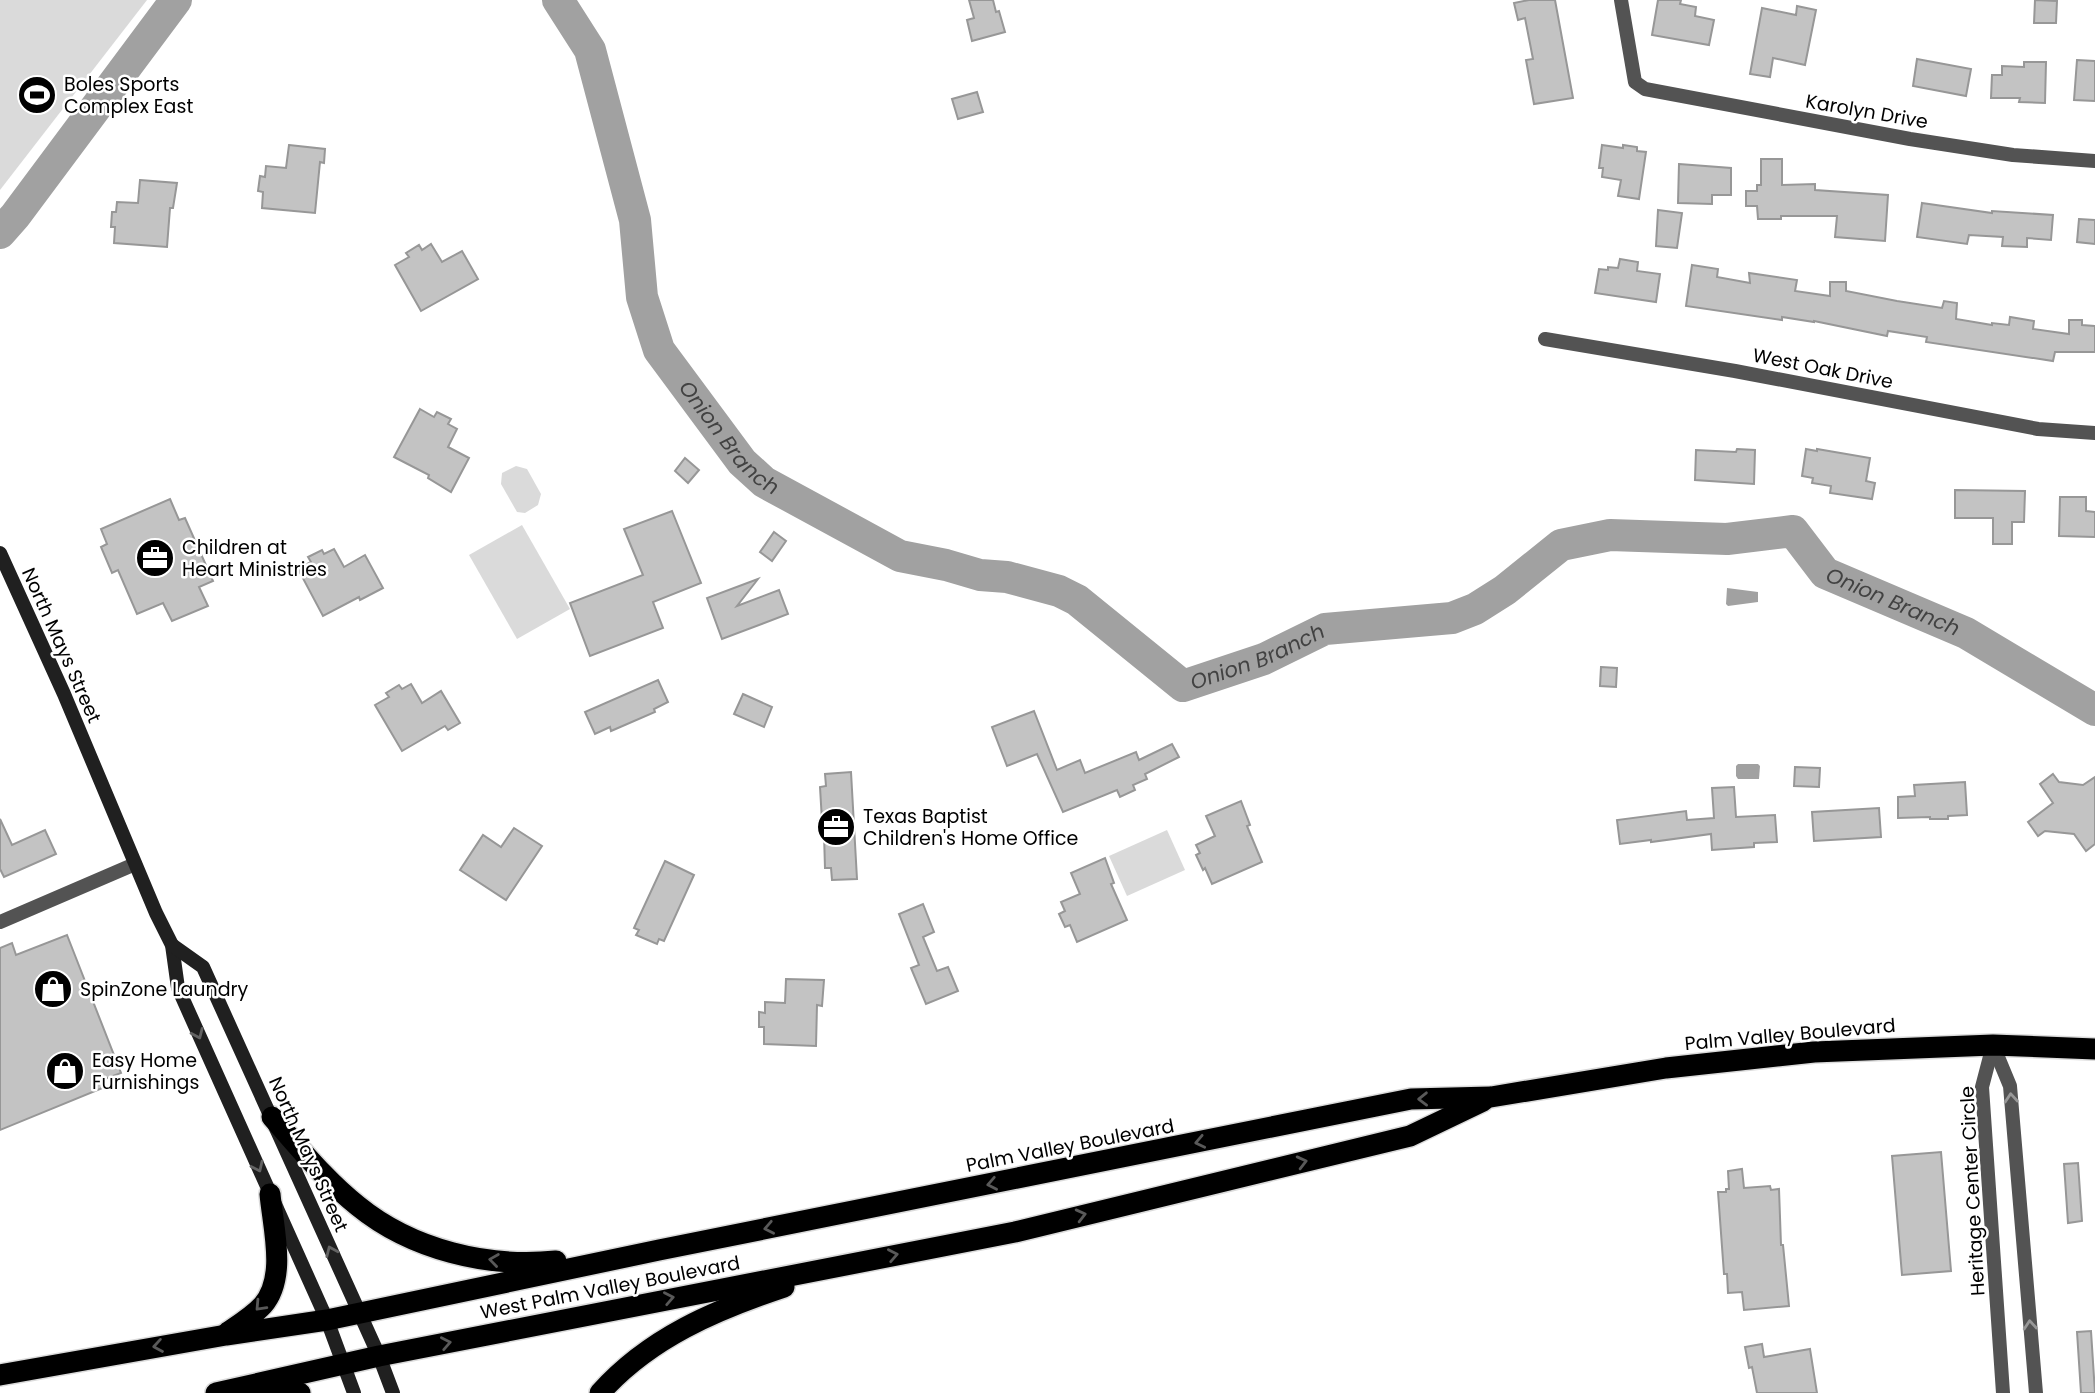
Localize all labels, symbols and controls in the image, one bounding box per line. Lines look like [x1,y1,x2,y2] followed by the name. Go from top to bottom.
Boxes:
[64,71,193,120] place label: Boles Sports Complex East
[16,74,58,116] sports icon: Boles Sports Complex East
[1804,87,1930,136] street label: Karolyn Drive
[1750,342,1895,395] street label: West Oak Drive
[672,374,784,502] water label: Onion Branch
[182,534,327,583] place label: Children at Heart Ministries
[134,537,176,579] office icon: Children at Heart Ministries
[1822,560,1964,643] water label: Onion Branch
[15,563,108,727] street label: North Mays Street
[1186,616,1329,697] water label: Onion Branch
[863,803,1078,852] place label: Texas Baptist Children's Home Office
[815,806,857,848] office icon: Texas Baptist Children's Home Office
[32,968,74,1010] shop icon: SpinZone Laundry
[80,976,249,1003] place label: SpinZone Laundry
[1683,1012,1897,1057] street label: Palm Valley Boulevard
[190,1026,204,1039] one-way arrow
[92,1047,199,1096] place label: Easy Home Furnishings
[44,1050,86,1092] shop icon: Easy Home Furnishings
[262,1072,355,1236] street label: North Mays Street
[1954,1085,1991,1297] street label: Heritage Center Circle
[1417,1091,1428,1107] one-way arrow
[2004,1092,2019,1103] one-way arrow
[964,1112,1177,1179] street label: Palm Valley Boulevard
[1194,1134,1206,1149] one-way arrow
[1296,1156,1308,1170] one-way arrow
[249,1160,263,1172] one-way arrow
[986,1176,998,1191] one-way arrow
[1075,1209,1087,1223] one-way arrow
[763,1220,775,1235] one-way arrow
[325,1246,339,1258] one-way arrow
[887,1248,899,1263] one-way arrow
[478,1249,742,1326] street label: West Palm Valley Boulevard
[488,1253,500,1268] one-way arrow
[663,1292,675,1307] one-way arrow
[256,1298,268,1311] one-way arrow
[2023,1319,2038,1330] one-way arrow
[440,1336,452,1351] one-way arrow
[153,1338,164,1353] one-way arrow

